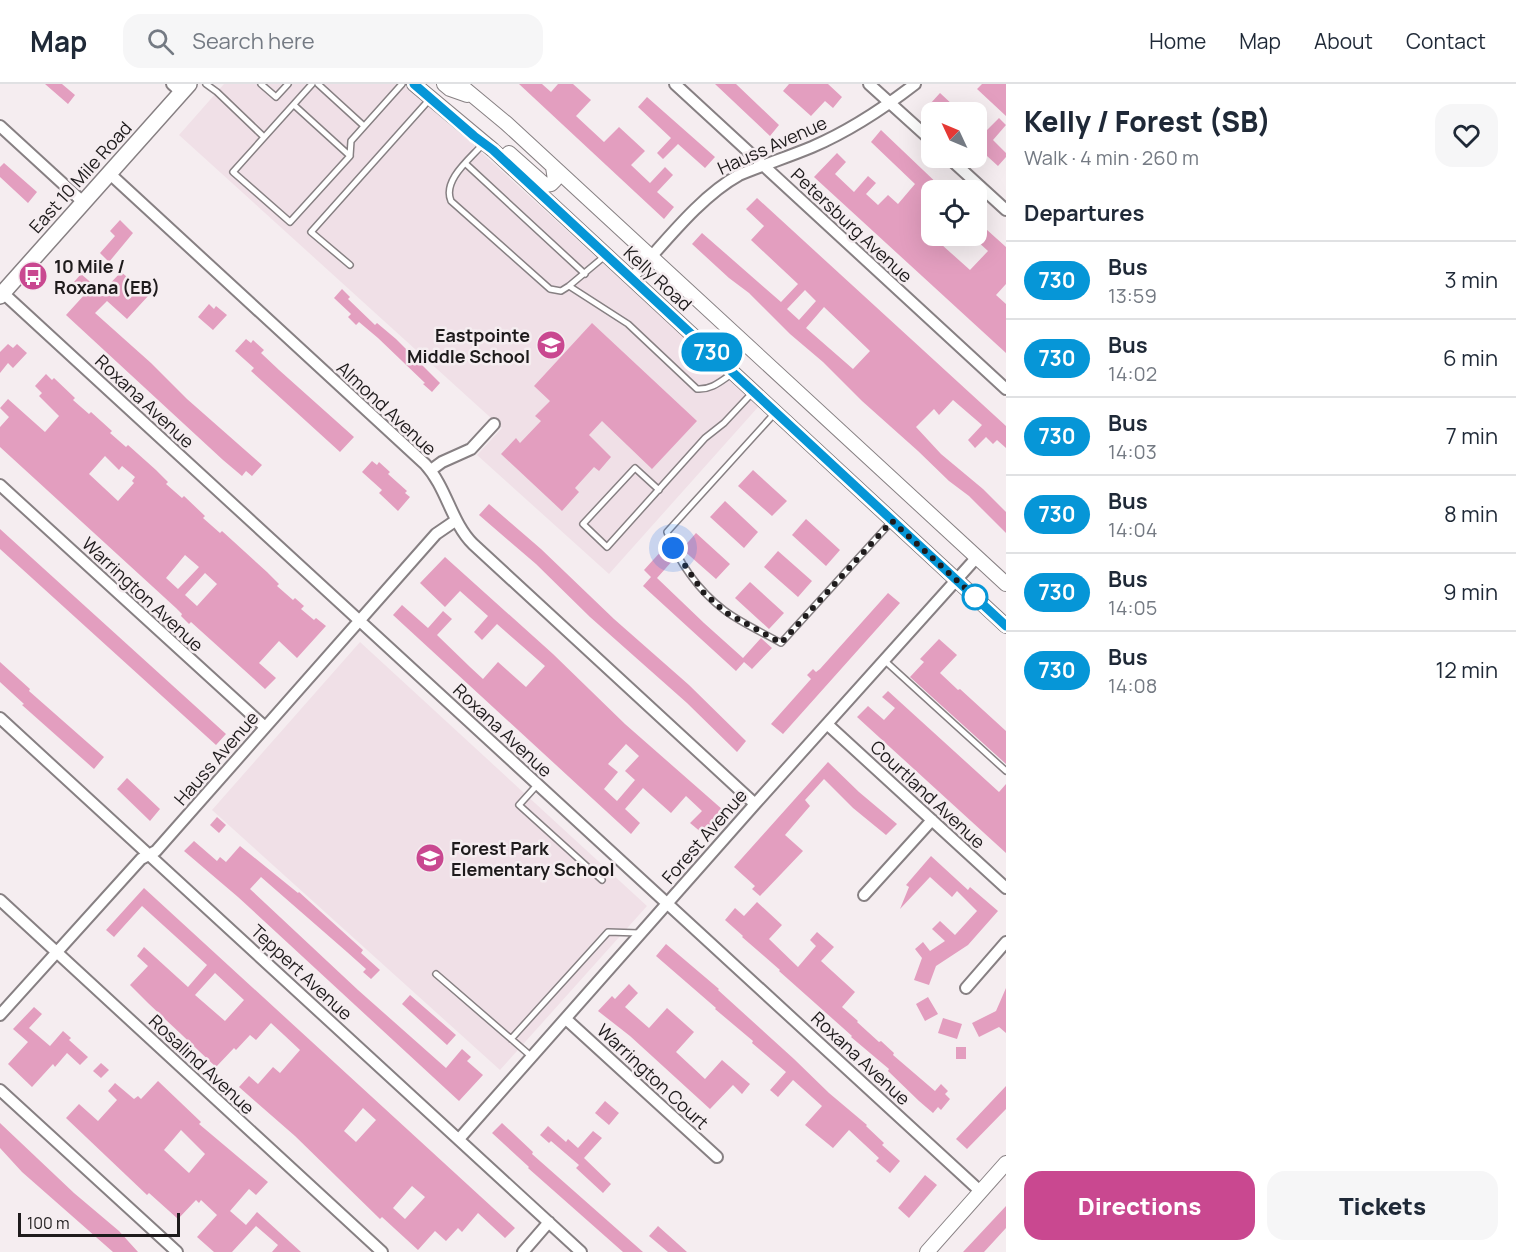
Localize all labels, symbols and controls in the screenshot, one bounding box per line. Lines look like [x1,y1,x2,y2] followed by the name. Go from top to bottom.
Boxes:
[123,14,543,68] search box
[30,22,87,60] text: Map
[144,25,177,58] icon: search
[192,26,315,56] text: Search here
[1149,27,1206,55] text: Home
[1239,27,1281,55] text: Map
[1314,27,1373,55] text: About
[1406,27,1486,55] text: Contact
[921,102,987,168] north arrow
[921,102,987,246] map controls
[1024,102,1271,140] text: Kelly / Forest (SB)
[1435,104,1498,167] button: heart
[714,110,830,180] street label: Hauss Avenue
[23,116,137,238] street label: East 10 Mile Road
[1024,144,1199,171] text: Walk · 4 min · 260 m
[786,162,918,288] street label: Petersburg Avenue
[921,180,987,246] button: locate
[1024,198,1144,228] text: Departures
[619,240,697,316] street label: Kelly Road
[1108,252,1148,282] text: Bus
[54,254,160,299] place label: 10 Mile / Roxana (EB)
[17,260,49,292] bus stop icon: 10 Mile / Roxana (EB)
[1445,265,1498,295] text: 3 min
[1038,266,1076,294] text: 730
[1108,282,1157,309] text: 13:59
[407,323,530,368] place label: Eastpointe Middle School
[535,329,567,361] school or university icon: Eastpointe Middle School
[1108,330,1148,360] text: Bus
[678,332,746,372] line badge: 730
[693,338,731,366] text: 730
[1443,343,1498,373] text: 6 min
[1038,344,1076,372] text: 730
[90,349,200,453] street label: Roxana Avenue
[332,356,442,460] street label: Almond Avenue
[1108,360,1157,387] text: 14:02
[1108,408,1148,438] text: Bus
[1446,421,1498,451] text: 7 min
[1038,422,1076,450] text: 730
[1108,438,1157,465] text: 14:03
[1108,486,1148,516] text: Bus
[1444,499,1498,529] text: 8 min
[1038,500,1076,528] text: 730
[1108,516,1158,543] text: 14:04
[77,531,209,657] street label: Warrington Avenue
[658,533,688,563] your location
[1108,564,1148,594] text: Bus
[1443,577,1498,607] text: 9 min
[1038,578,1076,606] text: 730
[962,584,988,610] unlabelled marker
[1108,594,1157,621] text: 14:05
[1108,642,1148,672] text: Bus
[1436,655,1498,685] text: 12 min
[1038,656,1076,684] text: 730
[1108,672,1157,699] text: 14:08
[448,678,558,782] street label: Roxana Avenue
[169,706,263,810] street label: Hauss Avenue
[865,735,991,853] street label: Courtland Avenue
[656,784,752,888] street label: Forest Avenue
[451,836,614,881] place label: Forest Park Elementary School
[414,842,446,874] school or university icon: Forest Park Elementary School
[246,919,358,1025] street label: Teppert Avenue
[806,1006,916,1110] street label: Roxana Avenue
[144,1009,260,1119] street label: Rosalind Avenue
[592,1018,714,1134] street label: Warrington Court
[1024,1171,1255,1240] button: Directions
[1267,1171,1498,1240] button: Tickets
[18,1210,180,1238] scale bar
[27,1212,70,1234] text: 100 m

